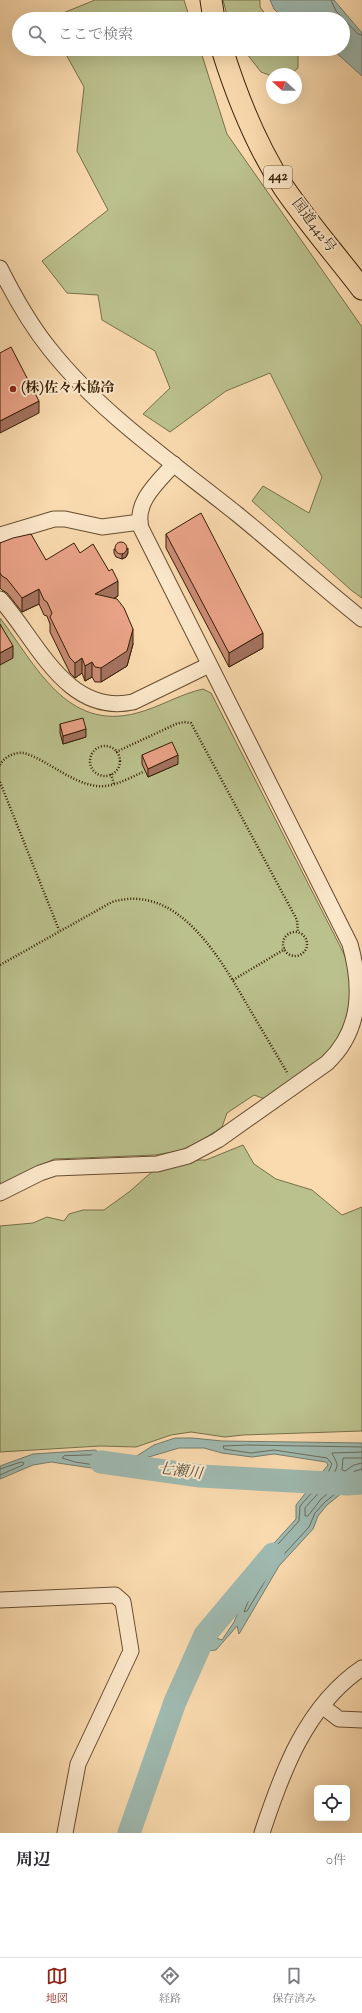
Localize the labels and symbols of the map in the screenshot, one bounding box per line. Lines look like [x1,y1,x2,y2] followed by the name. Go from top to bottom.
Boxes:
[266,68,302,104] north arrow
[264,166,292,188] road number: 442
[286,195,340,257] street label: 国道442号
[21,379,114,399] place label: (株)佐々木協冷
[8,384,18,394] marker: (株)佐々木協冷
[156,1459,206,1485] water label: 七瀬川

